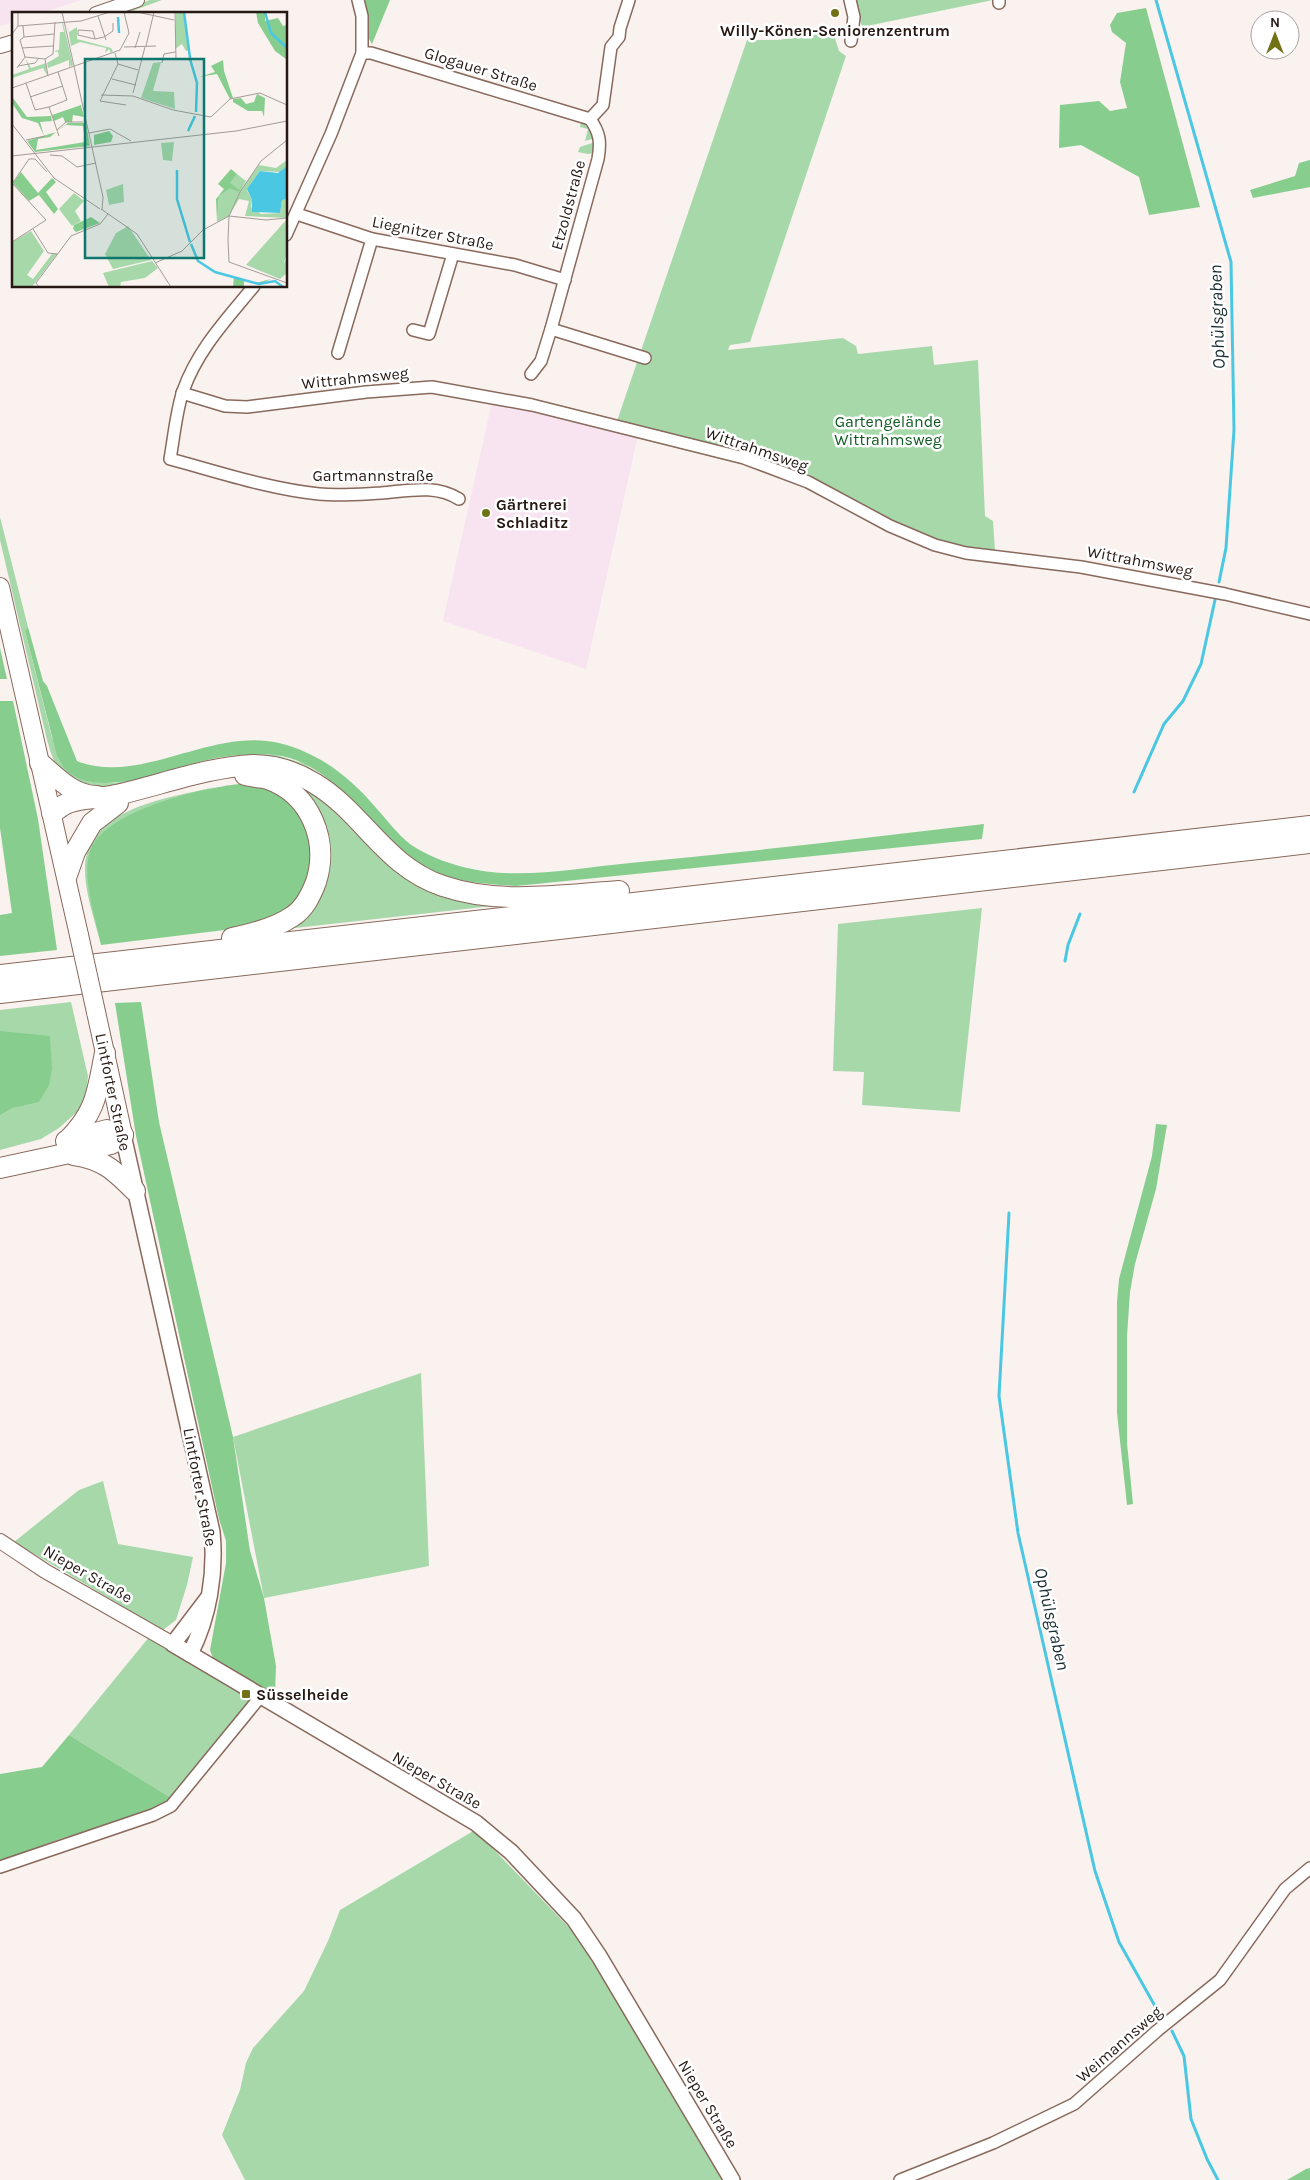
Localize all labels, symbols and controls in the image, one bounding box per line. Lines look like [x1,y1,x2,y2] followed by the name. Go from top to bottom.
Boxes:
[829,7,841,19] marker: Willy-Könen-Seniorenzentrum
[1250,10,1300,60] north arrow
[12,12,288,288] inset map
[1270,14,1280,31] text: N
[720,21,950,40] place label: Willy-Könen-Seniorenzentrum
[422,43,540,95] street label: Glogauer Straße
[547,158,589,252] street label: Etzoldstraße
[371,212,495,254] street label: Liegnitzer Straße
[1204,264,1230,370] water label: Ophülsgraben
[301,363,409,393] street label: Wittrahmsweg
[834,412,942,449] park label: Gartengelände Wittrahmsweg
[703,423,811,475] street label: Wittrahmsweg
[312,466,434,485] street label: Gartmannstraße
[496,495,568,532] place label: Gärtnerei Schladitz
[480,507,492,519] marker: Gärtnerei Schladitz
[1085,541,1195,581] street label: Wittrahmsweg
[91,1031,135,1153] street label: Lintforter Straße
[179,1426,221,1548] street label: Lintforter Straße
[40,1541,136,1607] street label: Nieper Straße
[1030,1566,1074,1672] water label: Ophülsgraben
[256,1685,348,1704] place label: Süsselheide
[240,1688,252,1700] marker: Süsselheide
[389,1747,485,1813] street label: Nieper Straße
[1072,2002,1166,2086] street label: Weimannsweg
[674,2057,742,2151] street label: Nieper Straße

